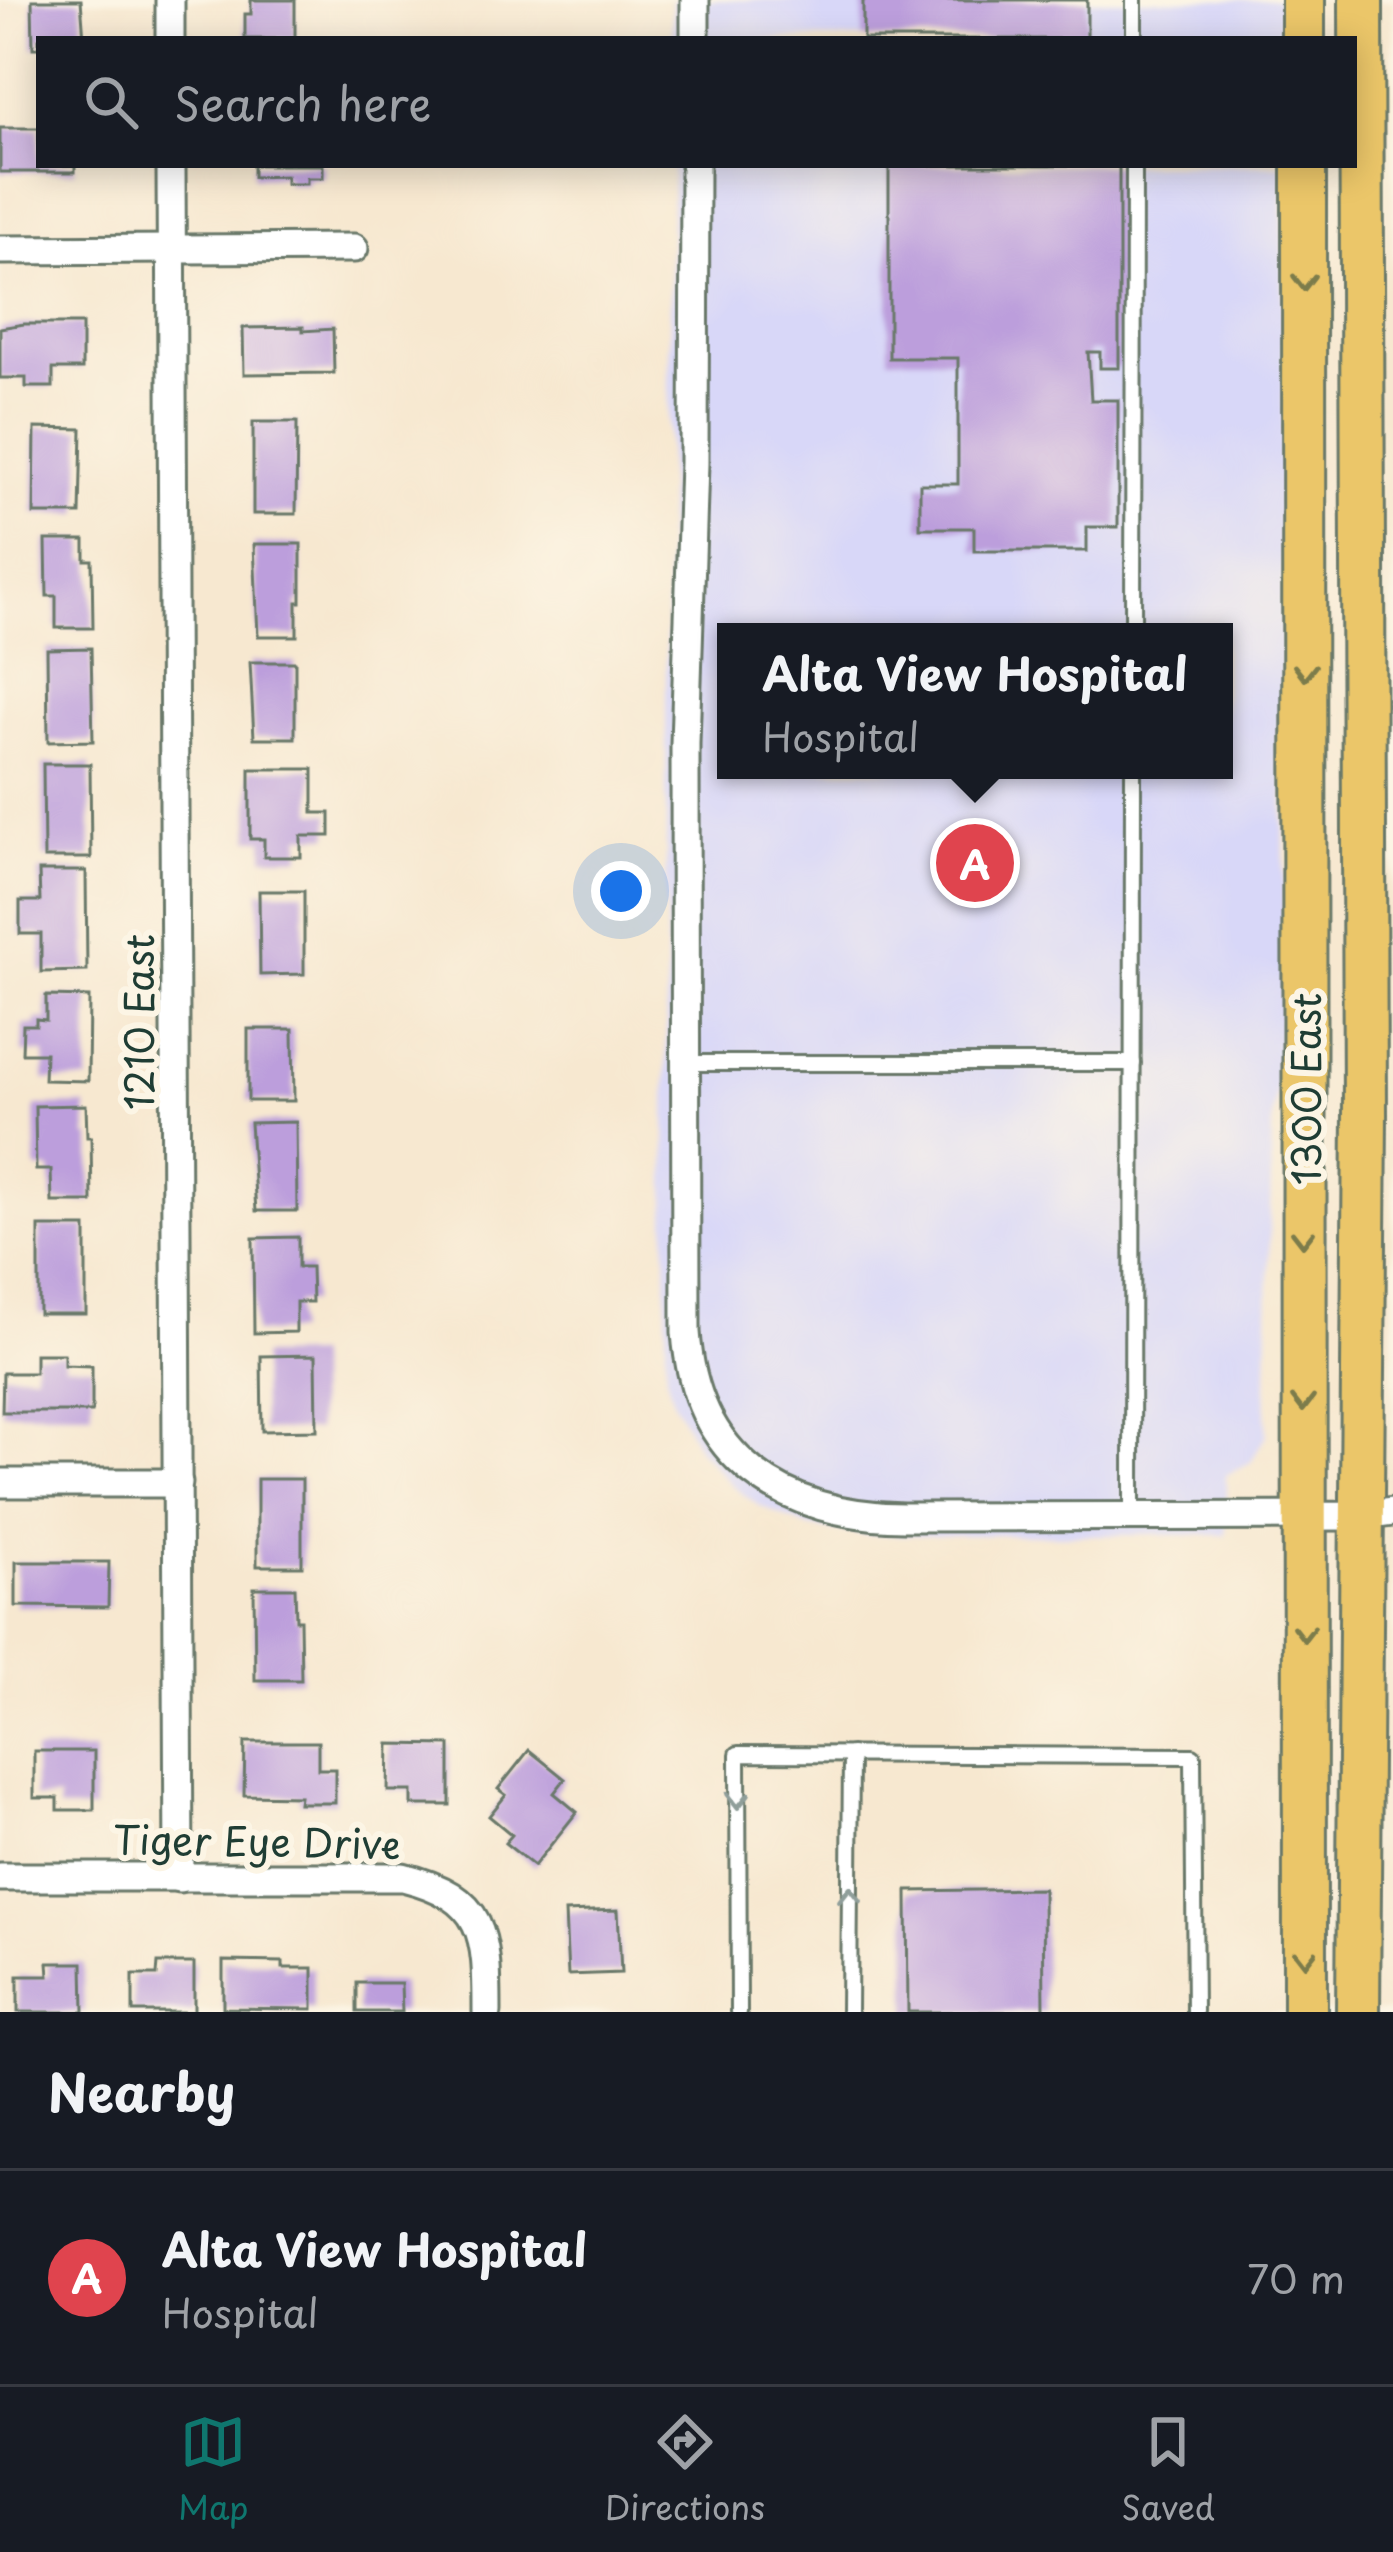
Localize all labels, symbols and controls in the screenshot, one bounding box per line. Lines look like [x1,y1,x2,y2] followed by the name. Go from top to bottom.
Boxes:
[36,36,1357,168] search box
[174,68,431,136] text: Search here
[78,69,144,135] icon: search
[1291,274,1317,292] one-way arrow
[717,623,1233,779] popup
[763,638,1187,706] text: Alta View Hospital
[1292,664,1318,682] one-way arrow
[763,706,919,765] text: Hospital
[936,818,1014,908] pin: A
[591,861,651,921] your location
[108,934,167,1110] street label: 1210 East
[1275,993,1334,1185] street label: 1300 East
[1290,1230,1316,1248] one-way arrow
[1290,1395,1316,1413] one-way arrow
[1291,1625,1317,1643] one-way arrow
[725,1792,751,1810] one-way arrow
[113,1808,401,1872] street label: Tiger Eye Drive
[837,1885,863,1903] one-way arrow
[1292,1950,1318,1968] one-way arrow
[48,2052,235,2129] text: Nearby
[162,2214,587,2282] text: Alta View Hospital
[72,2248,102,2307] text: A
[1247,2248,1345,2307] text: 70 m
[162,2282,319,2341] text: Hospital
[178,2409,249,2531] tab: Map
[605,2409,765,2531] tab: Directions
[1121,2409,1215,2531] tab: Saved

